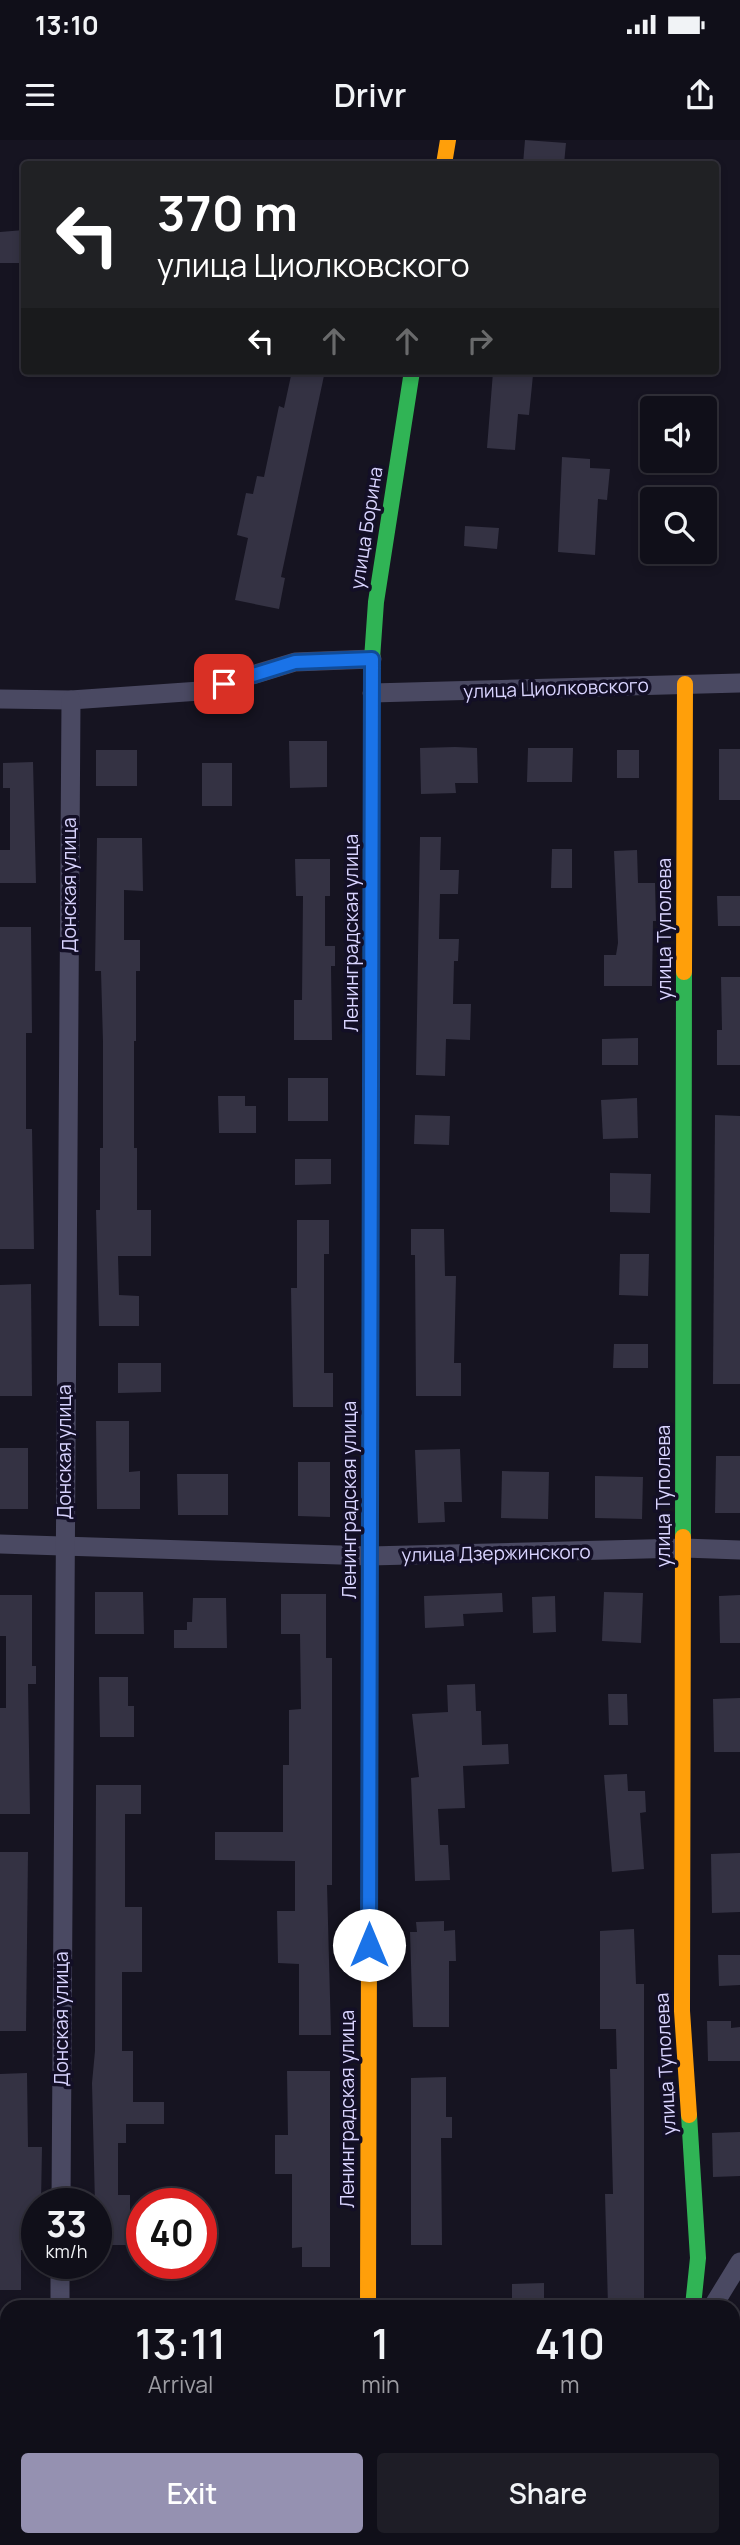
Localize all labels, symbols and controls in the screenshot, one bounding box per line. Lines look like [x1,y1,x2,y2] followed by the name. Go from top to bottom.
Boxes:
[35,7,99,43] text: 13:10
[334,73,406,117] text: Drivr
[21,76,59,114] icon: menu
[681,76,719,114] icon: share
[157,179,298,246] text: 370 m
[42,189,133,280] icon: left
[157,243,470,287] text: улица Циолковского
[242,322,280,360] icon: left
[315,322,353,360] icon: ahead
[388,322,426,360] icon: ahead
[461,322,499,360] icon: right
[640,396,717,564] map controls
[640,396,717,473] button: sound
[343,465,389,591] street label: улица Борина
[640,487,717,564] button: search
[194,654,254,714] pin
[205,665,243,703] icon: arrive
[463,672,649,704] street label: улица Циолковского
[56,818,82,952] street label: Донская улица
[338,834,364,1032] street label: Ленинградская улица
[651,858,677,1000] street label: улица Туполева
[51,1385,77,1519] street label: Донская улица
[336,1401,362,1599] street label: Ленинградская улица
[650,1425,676,1567] street label: улица Туполева
[401,1538,591,1568] street label: улица Дзержинского
[332,1908,406,1982] position arrow
[48,1952,74,2086] street label: Донская улица
[648,1992,682,2136] street label: улица Туполева
[334,2010,360,2208] street label: Ленинградская улица
[126,2188,217,2279] speed limit sign: 40
[46,2200,87,2248] text: 33
[46,2239,87,2263] text: km/h
[135,2314,226,2372] text: 13:11
[372,2314,389,2372] text: 1
[535,2314,605,2372] text: 410
[148,2368,213,2400] text: Arrival
[361,2368,400,2400] text: min
[560,2368,580,2400] text: m
[21,2453,363,2533] button: Exit
[377,2453,719,2533] button: Share

